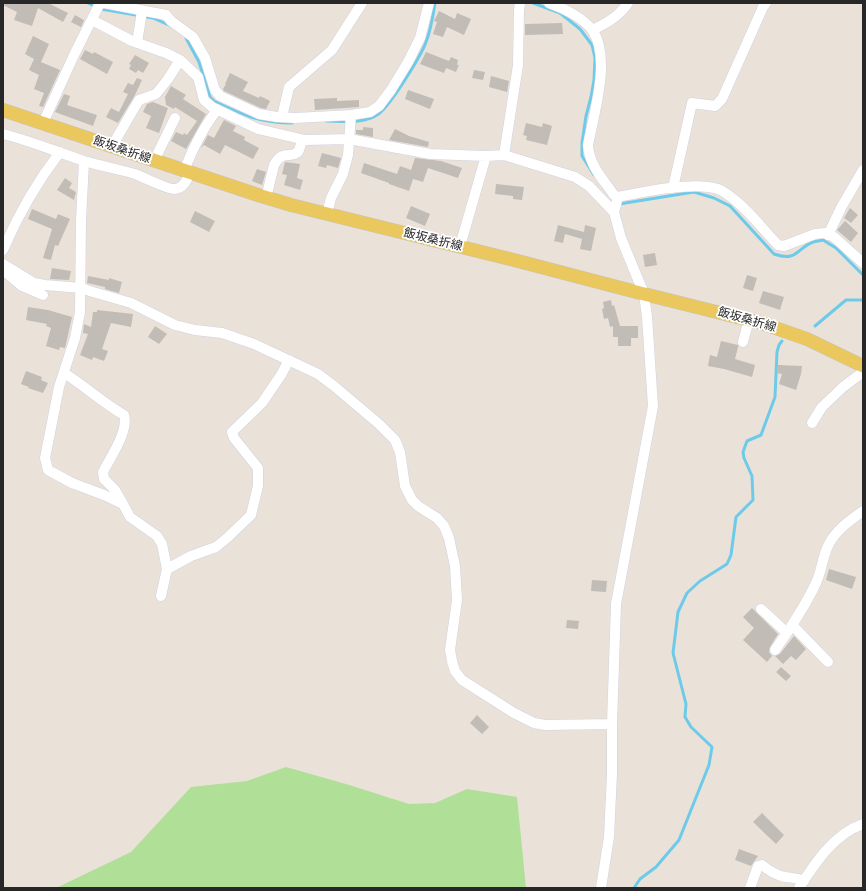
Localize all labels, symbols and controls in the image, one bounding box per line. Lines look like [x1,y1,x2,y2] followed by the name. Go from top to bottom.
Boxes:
[91,133,153,167] street label: 飯坂桑折線
[402,226,464,254] street label: 飯坂桑折線
[716,305,778,335] street label: 飯坂桑折線

